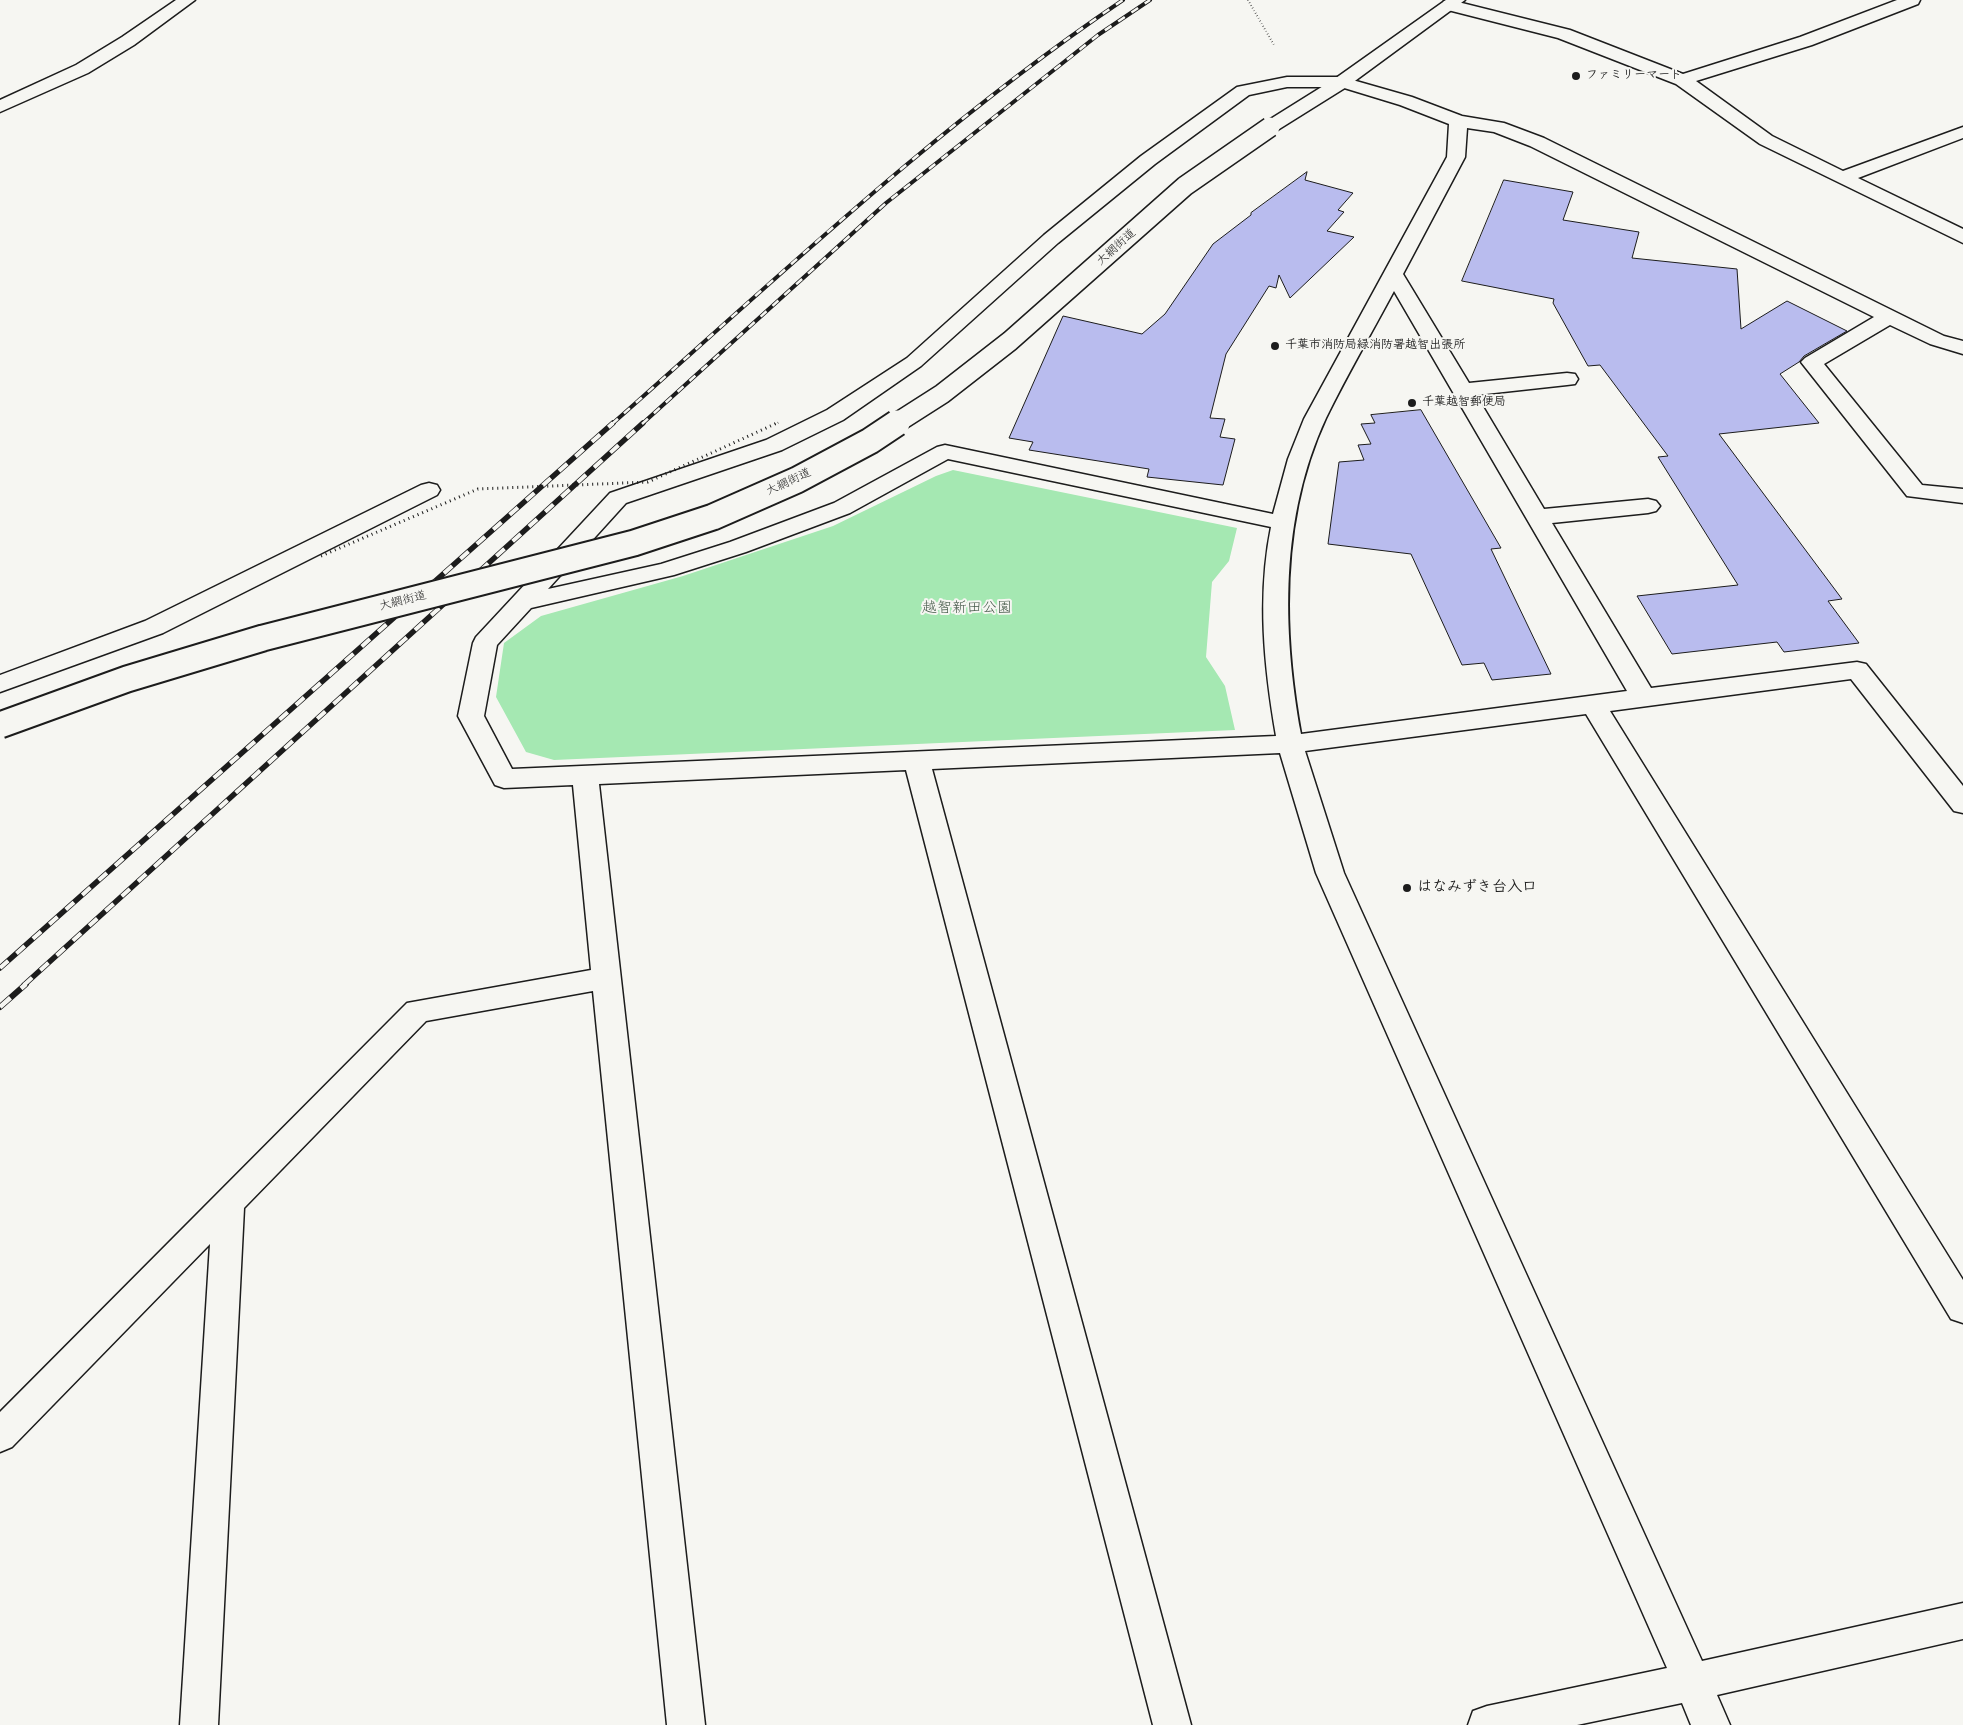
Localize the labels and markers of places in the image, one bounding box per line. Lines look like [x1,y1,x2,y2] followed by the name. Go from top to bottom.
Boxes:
[1586,69,1682,83] place label: ファミリーマート
[1570,70,1582,82] marker: ファミリーマート
[1285,339,1465,353] place label: 千葉市消防局緑消防署越智出張所
[1269,340,1281,352] marker: 千葉市消防局緑消防署越智出張所
[1422,396,1506,410] place label: 千葉越智郵便局
[1406,397,1418,409] marker: 千葉越智郵便局
[1417,879,1537,897] place label: はなみずき台入口
[1401,882,1413,894] marker: はなみずき台入口

